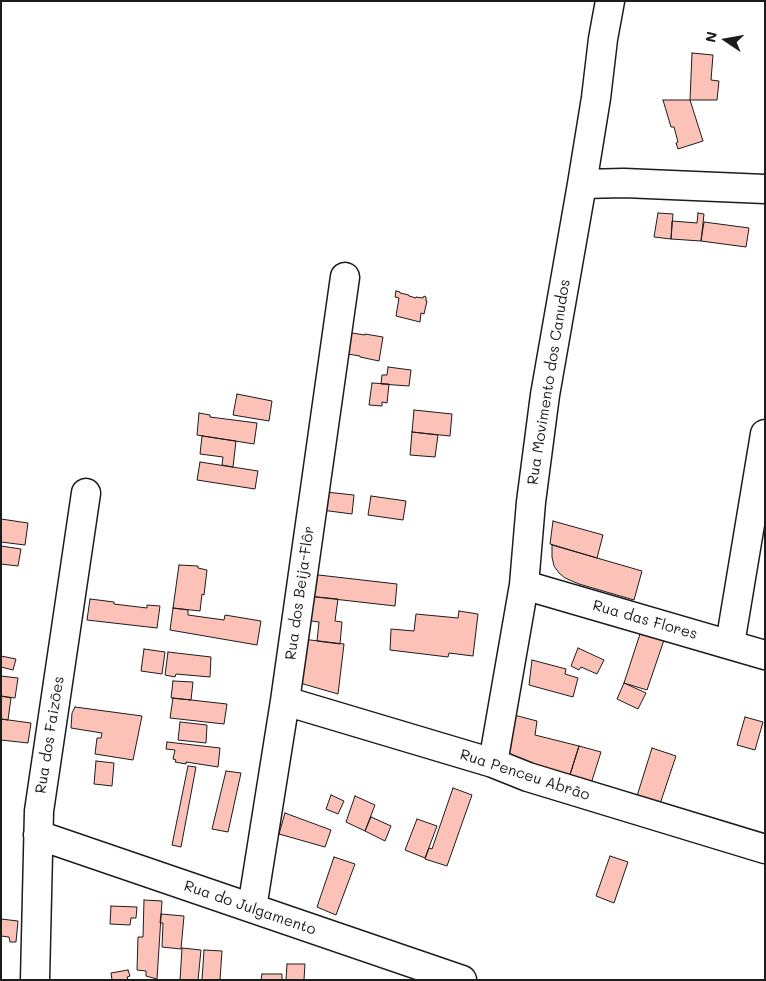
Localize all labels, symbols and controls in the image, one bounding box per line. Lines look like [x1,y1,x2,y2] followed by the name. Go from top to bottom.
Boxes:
[701,15,751,65] north arrow
[700,30,721,44] text: N
[524,278,574,486] street label: Rua Movimento dos Canudos
[282,525,318,661] street label: Rua dos Beija-Flôr
[591,596,699,644] street label: Rua das Flores
[32,675,68,795] street label: Rua dos Faizões
[458,745,592,805] street label: Rua Penceu Abrão
[182,877,318,939] street label: Rua do Julgamento

